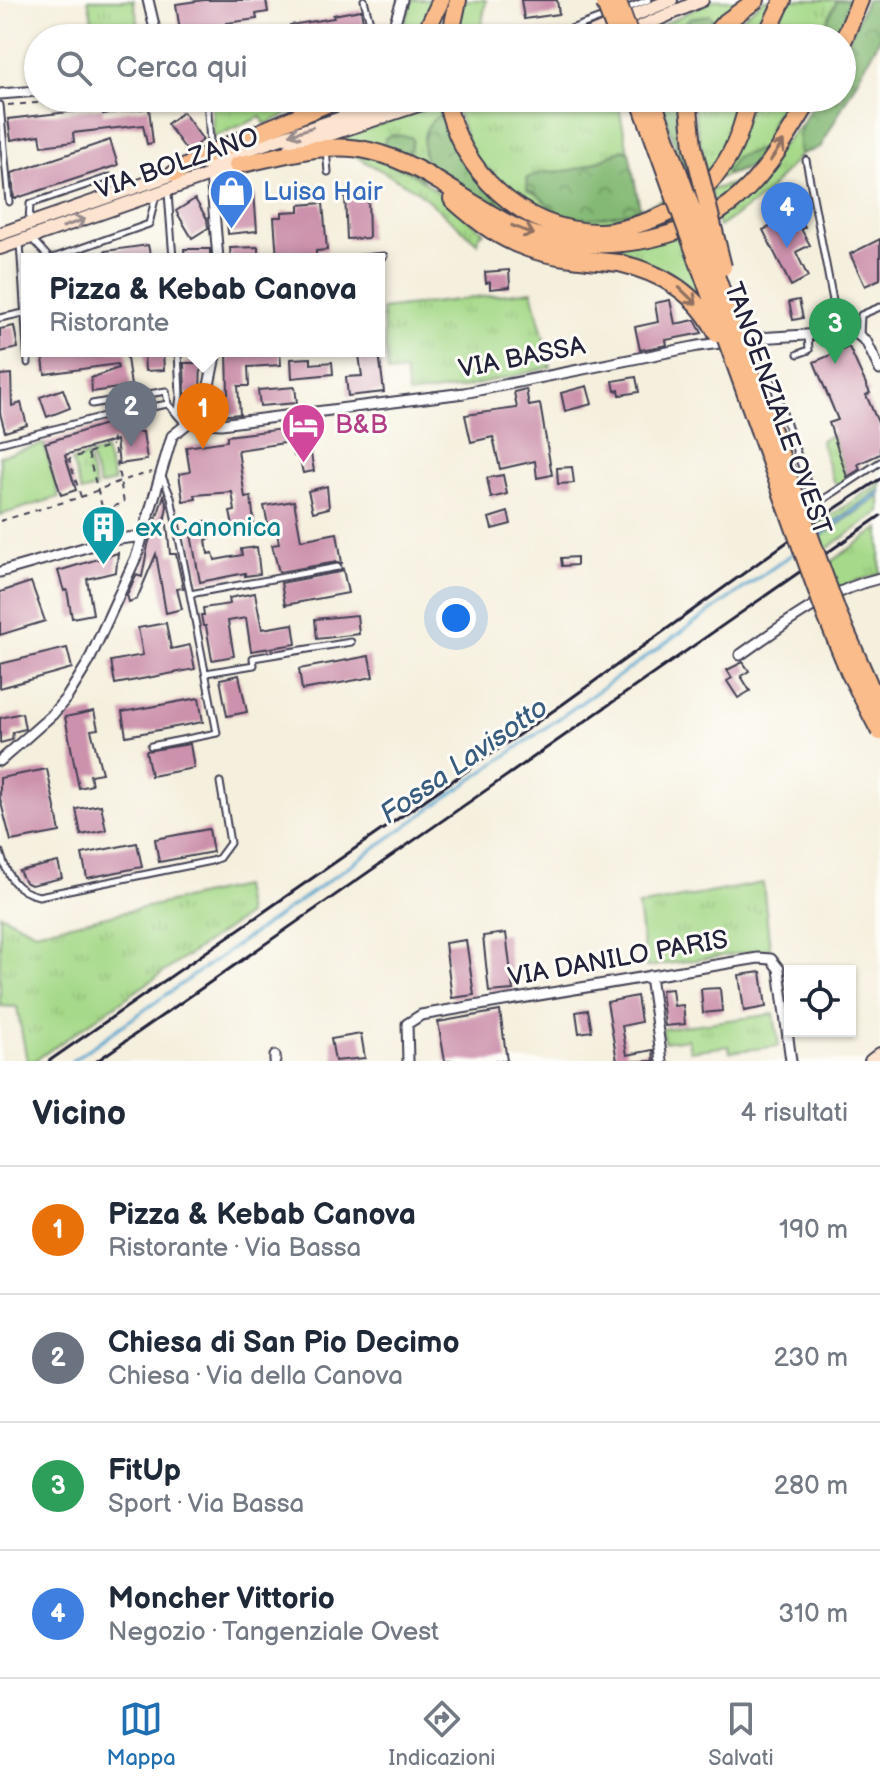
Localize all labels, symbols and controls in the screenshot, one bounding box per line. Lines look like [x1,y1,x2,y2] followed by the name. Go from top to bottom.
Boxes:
[24,24,856,112] search box
[52,46,96,90] icon: search
[116,50,248,86] text: Cerca qui
[91,122,263,206] street label: VIA BOLZANO
[288,124,314,139] one-way arrow
[769,140,785,162] one-way arrow
[208,168,256,231] shop icon: Luisa Hair
[263,177,383,208] place label: Luisa Hair
[761,182,813,248] pin: 4
[61,215,86,230] one-way arrow
[510,223,535,238] one-way arrow
[21,253,385,357] popup
[49,272,357,308] text: Pizza & Kebab Canova
[717,278,837,540] street label: TANGENZIALE OVEST
[678,287,698,306] one-way arrow
[809,298,861,364] pin: 3
[49,308,169,339] text: Ristorante
[456,331,588,385] street label: VIA BASSA
[105,381,157,447] pin: 2
[177,383,229,449] pin: 1
[280,401,328,464] hotel icon: B&B
[335,410,388,441] place label: B&B
[80,504,128,567] building icon: ex Canonica
[135,513,281,544] place label: ex Canonica
[436,598,476,638] your location
[374,691,554,831] water label: Fossa Lavisotto
[506,924,730,994] street label: VIA DANILO PARIS
[784,965,856,1037] map controls
[784,965,856,1037] button: locate
[32,1093,126,1134] text: Vicino
[741,1098,848,1129] text: 4 risultati
[108,1197,416,1233] text: Pizza & Kebab Canova
[53,1215,63,1246] text: 1
[779,1215,848,1246] text: 190 m
[108,1233,361,1264] text: Ristorante · Via Bassa
[108,1325,460,1361] text: Chiesa di San Pio Decimo
[50,1343,66,1374] text: 2
[773,1343,848,1374] text: 230 m
[108,1361,403,1392] text: Chiesa · Via della Canova
[108,1453,181,1489] text: FitUp
[50,1471,66,1502] text: 3
[774,1471,848,1502] text: 280 m
[108,1489,304,1520] text: Sport · Via Bassa
[108,1581,335,1617] text: Moncher Vittorio
[50,1599,66,1630] text: 4
[778,1599,848,1630] text: 310 m
[108,1617,439,1648] text: Negozio · Tangenziale Ovest
[106,1697,176,1772] tab: Mappa
[389,1697,495,1772] tab: Indicazioni
[708,1697,774,1772] tab: Salvati

